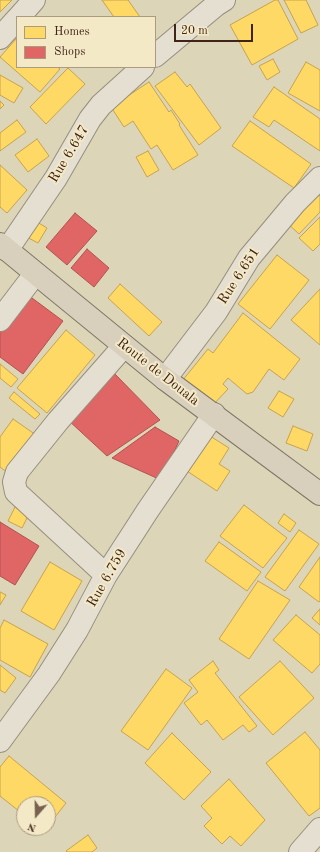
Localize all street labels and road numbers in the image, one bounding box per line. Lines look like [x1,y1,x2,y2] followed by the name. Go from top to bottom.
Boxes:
[45,122,93,186] street label: Rue 6.647
[214,244,264,308] street label: Rue 6.651
[113,334,203,410] street label: Route de Douala
[84,546,130,610] street label: Rue 6.759

